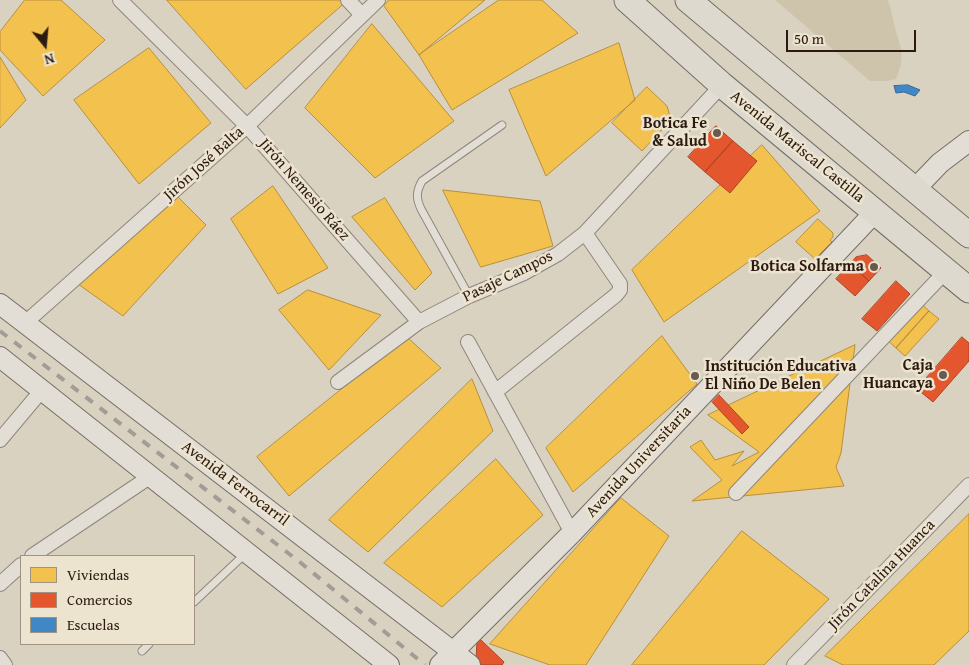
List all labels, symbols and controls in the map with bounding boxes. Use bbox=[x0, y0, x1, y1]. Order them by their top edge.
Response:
north arrow bbox=[20, 20, 70, 70]
scale bar bbox=[789, 20, 919, 52]
text: 50 m bbox=[794, 28, 824, 49]
text: N bbox=[42, 48, 57, 70]
street label: Avenida Mariscal Castilla bbox=[726, 87, 868, 207]
place label: Botica Fe & Salud bbox=[643, 114, 707, 152]
street label: Jirón José Balta bbox=[160, 123, 248, 205]
marker: Botica Fe & Salud bbox=[711, 127, 723, 139]
street label: Jirón Nemesio Ráez bbox=[254, 135, 354, 245]
street label: Pasaje Campos bbox=[460, 247, 556, 307]
place label: Botica Solfarma bbox=[751, 257, 864, 277]
marker: Botica Solfarma bbox=[868, 261, 880, 273]
place label: Caja Huancaya bbox=[863, 356, 933, 394]
place label: Institución Educativa El Niño De Belen bbox=[705, 357, 856, 395]
marker: Caja Huancaya bbox=[937, 369, 949, 381]
marker: Institución Educativa El Niño De Belen bbox=[689, 370, 701, 382]
street label: Avenida Universitaria bbox=[582, 402, 696, 522]
street label: Avenida Ferrocarril bbox=[177, 437, 293, 531]
street label: Jirón Catalina Huanca bbox=[824, 516, 940, 634]
legend bbox=[20, 555, 195, 645]
text: Viviendas bbox=[67, 564, 129, 585]
text: Comercios bbox=[67, 589, 133, 610]
text: Escuelas bbox=[67, 614, 120, 635]

